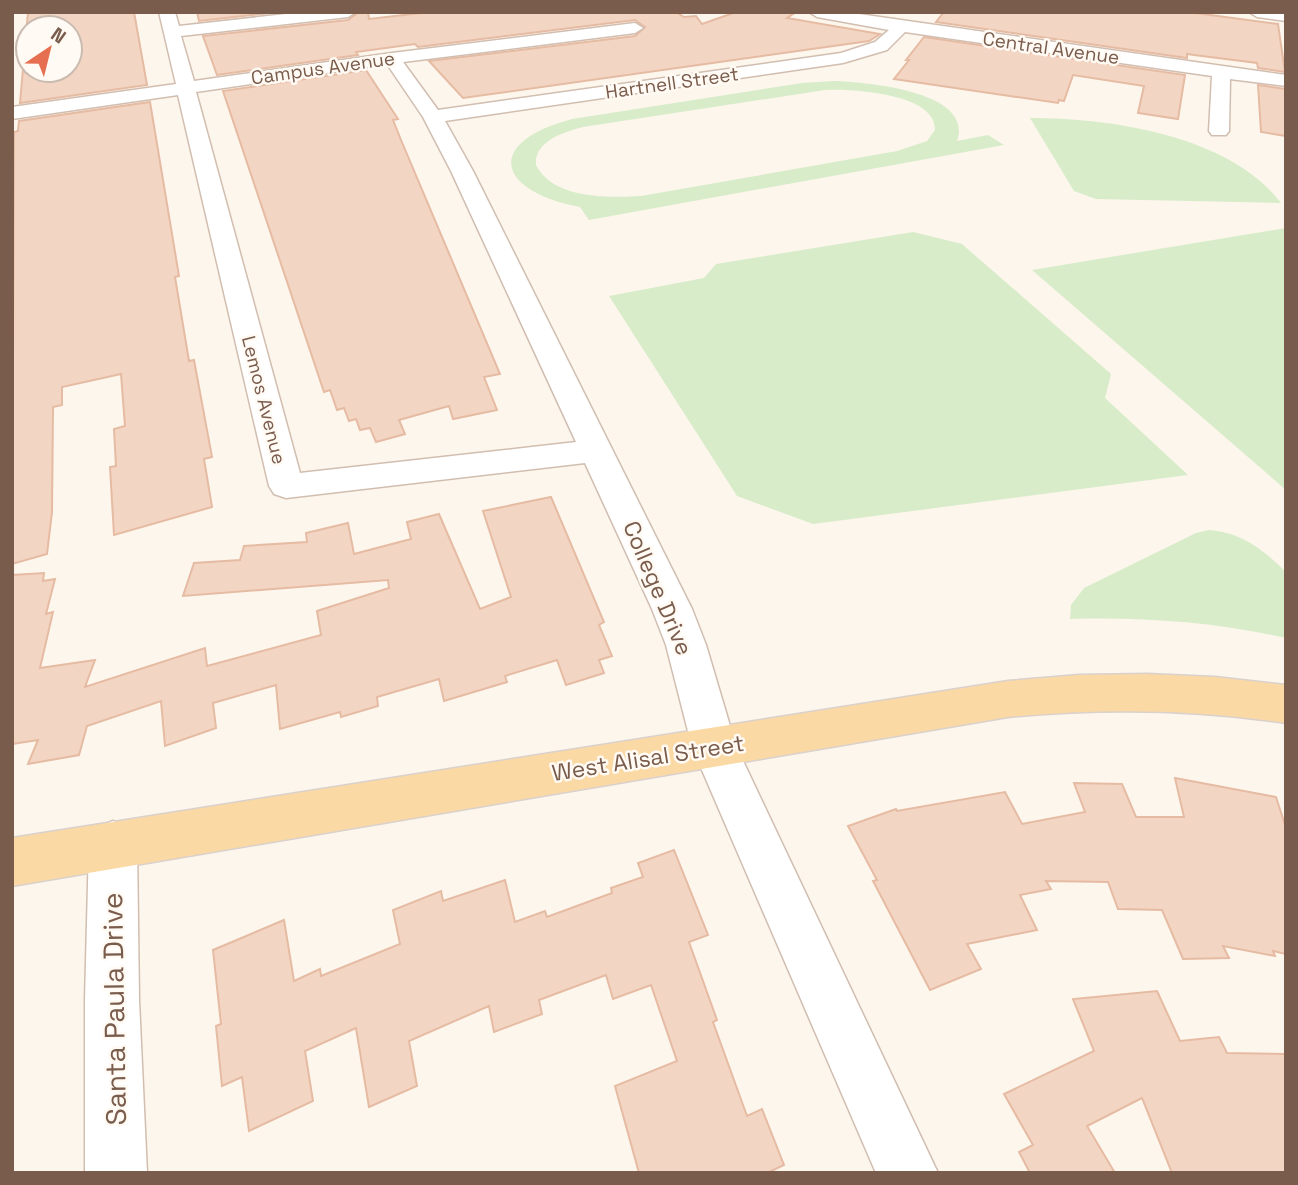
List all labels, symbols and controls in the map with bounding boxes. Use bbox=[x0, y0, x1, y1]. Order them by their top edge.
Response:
north arrow bbox=[14, 14, 84, 84]
text: N bbox=[46, 22, 71, 49]
street label: Central Avenue bbox=[981, 26, 1121, 70]
street label: Campus Avenue bbox=[249, 46, 397, 90]
street label: Hartnell Street bbox=[604, 61, 740, 105]
street label: Lemos Avenue bbox=[236, 333, 292, 467]
street label: College Drive bbox=[616, 516, 700, 660]
street label: West Alisal Street bbox=[550, 728, 746, 788]
street label: Santa Paula Drive bbox=[94, 892, 134, 1126]

